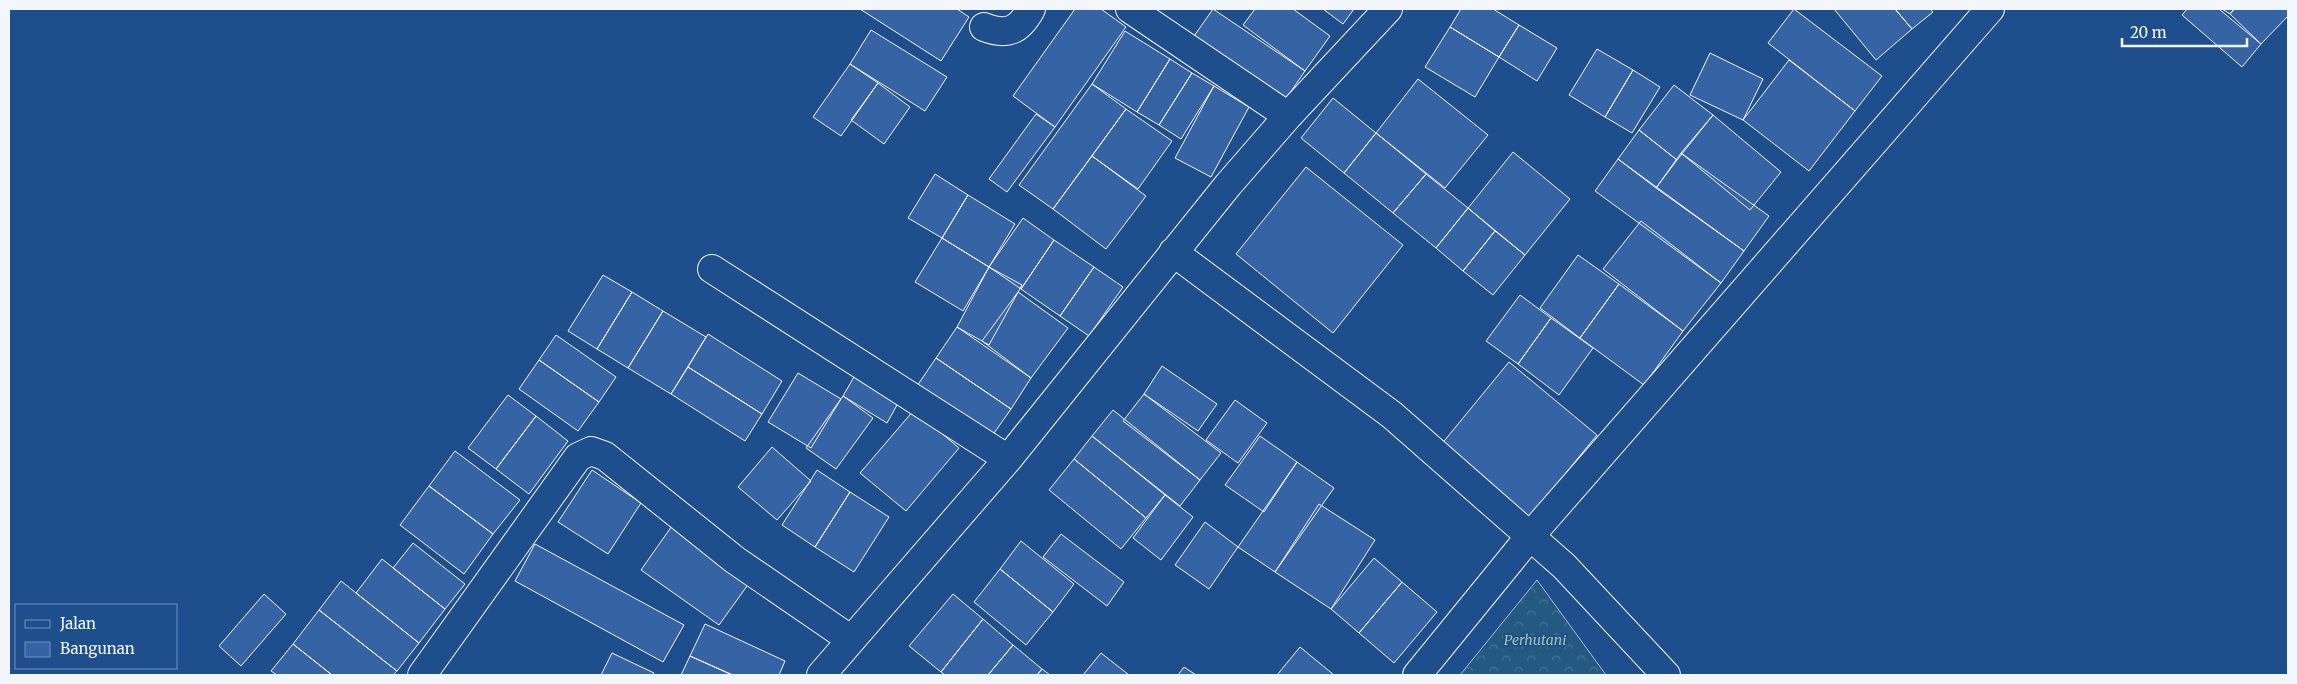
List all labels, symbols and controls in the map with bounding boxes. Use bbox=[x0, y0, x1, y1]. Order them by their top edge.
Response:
scale bar bbox=[2122, 15, 2247, 47]
text: 20 m bbox=[2130, 23, 2167, 42]
legend bbox=[15, 604, 178, 669]
text: Jalan bbox=[59, 614, 96, 633]
park label: Perhutani bbox=[1504, 631, 1566, 649]
text: Bangunan bbox=[60, 639, 135, 658]

